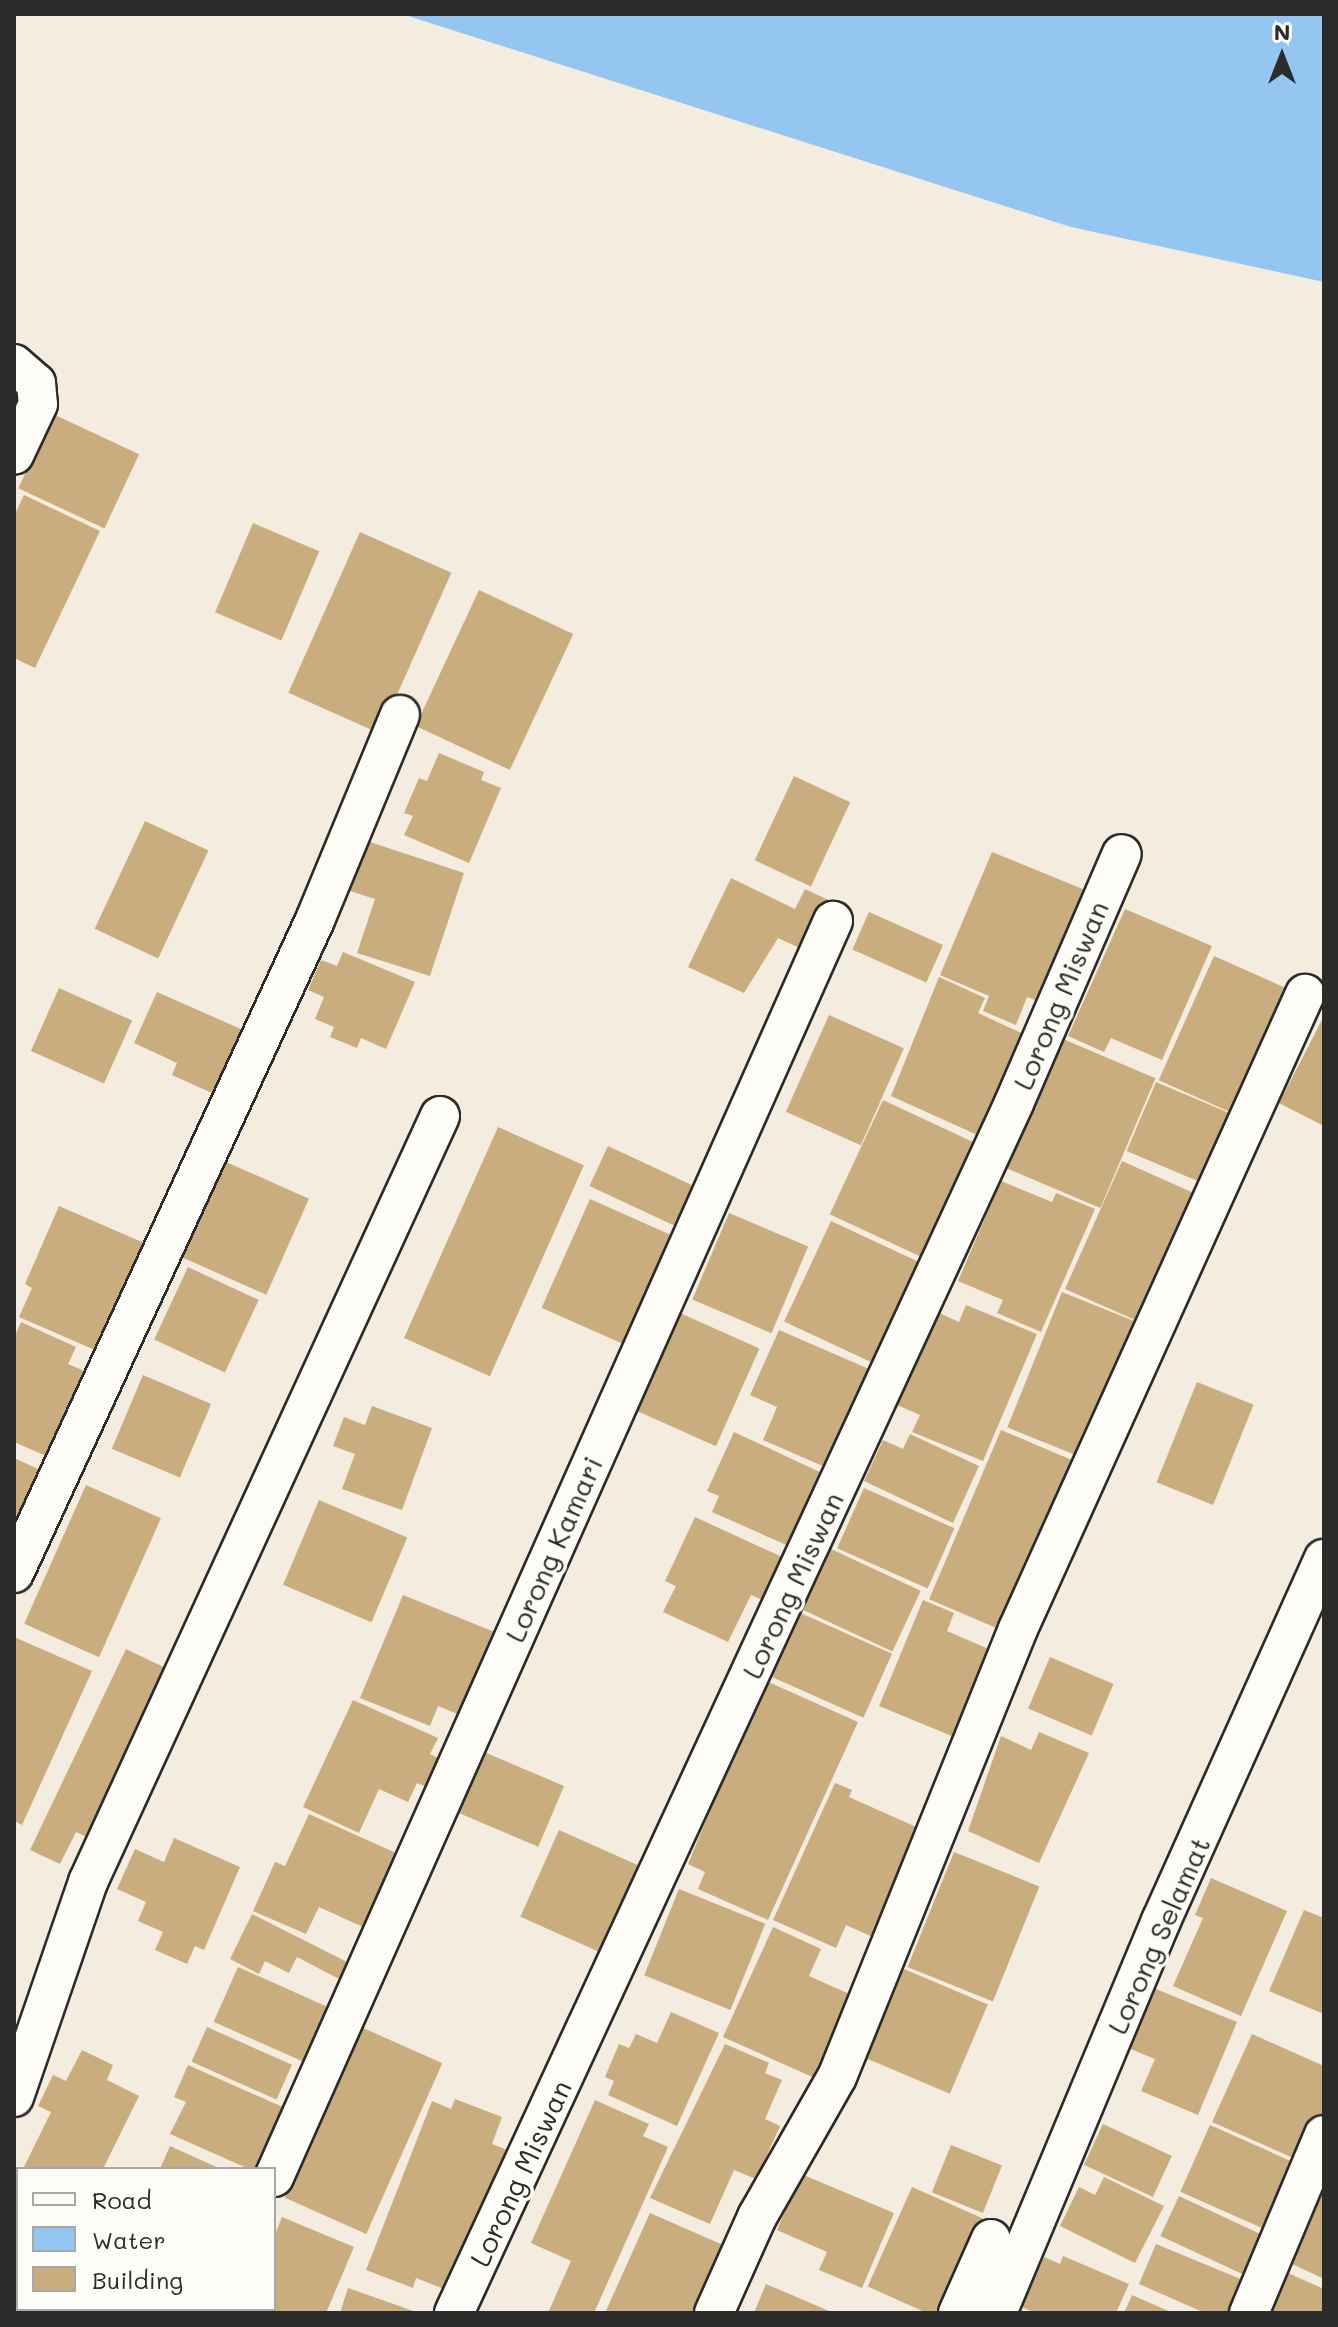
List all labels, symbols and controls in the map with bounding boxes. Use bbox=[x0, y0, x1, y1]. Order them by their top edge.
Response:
north arrow bbox=[1242, 16, 1322, 96]
text: N bbox=[1274, 17, 1290, 46]
street label: Lorong Miswan bbox=[1005, 896, 1115, 1094]
street label: Lorong Kamari bbox=[497, 1451, 609, 1647]
street label: Lorong Miswan bbox=[734, 1486, 850, 1684]
street label: Lorong Selamat bbox=[1099, 1831, 1217, 2039]
street label: Lorong Miswan bbox=[462, 2074, 578, 2272]
legend bbox=[16, 2167, 276, 2311]
text: Road bbox=[92, 2184, 152, 2215]
text: Water bbox=[92, 2224, 166, 2255]
text: Building bbox=[92, 2264, 183, 2295]

